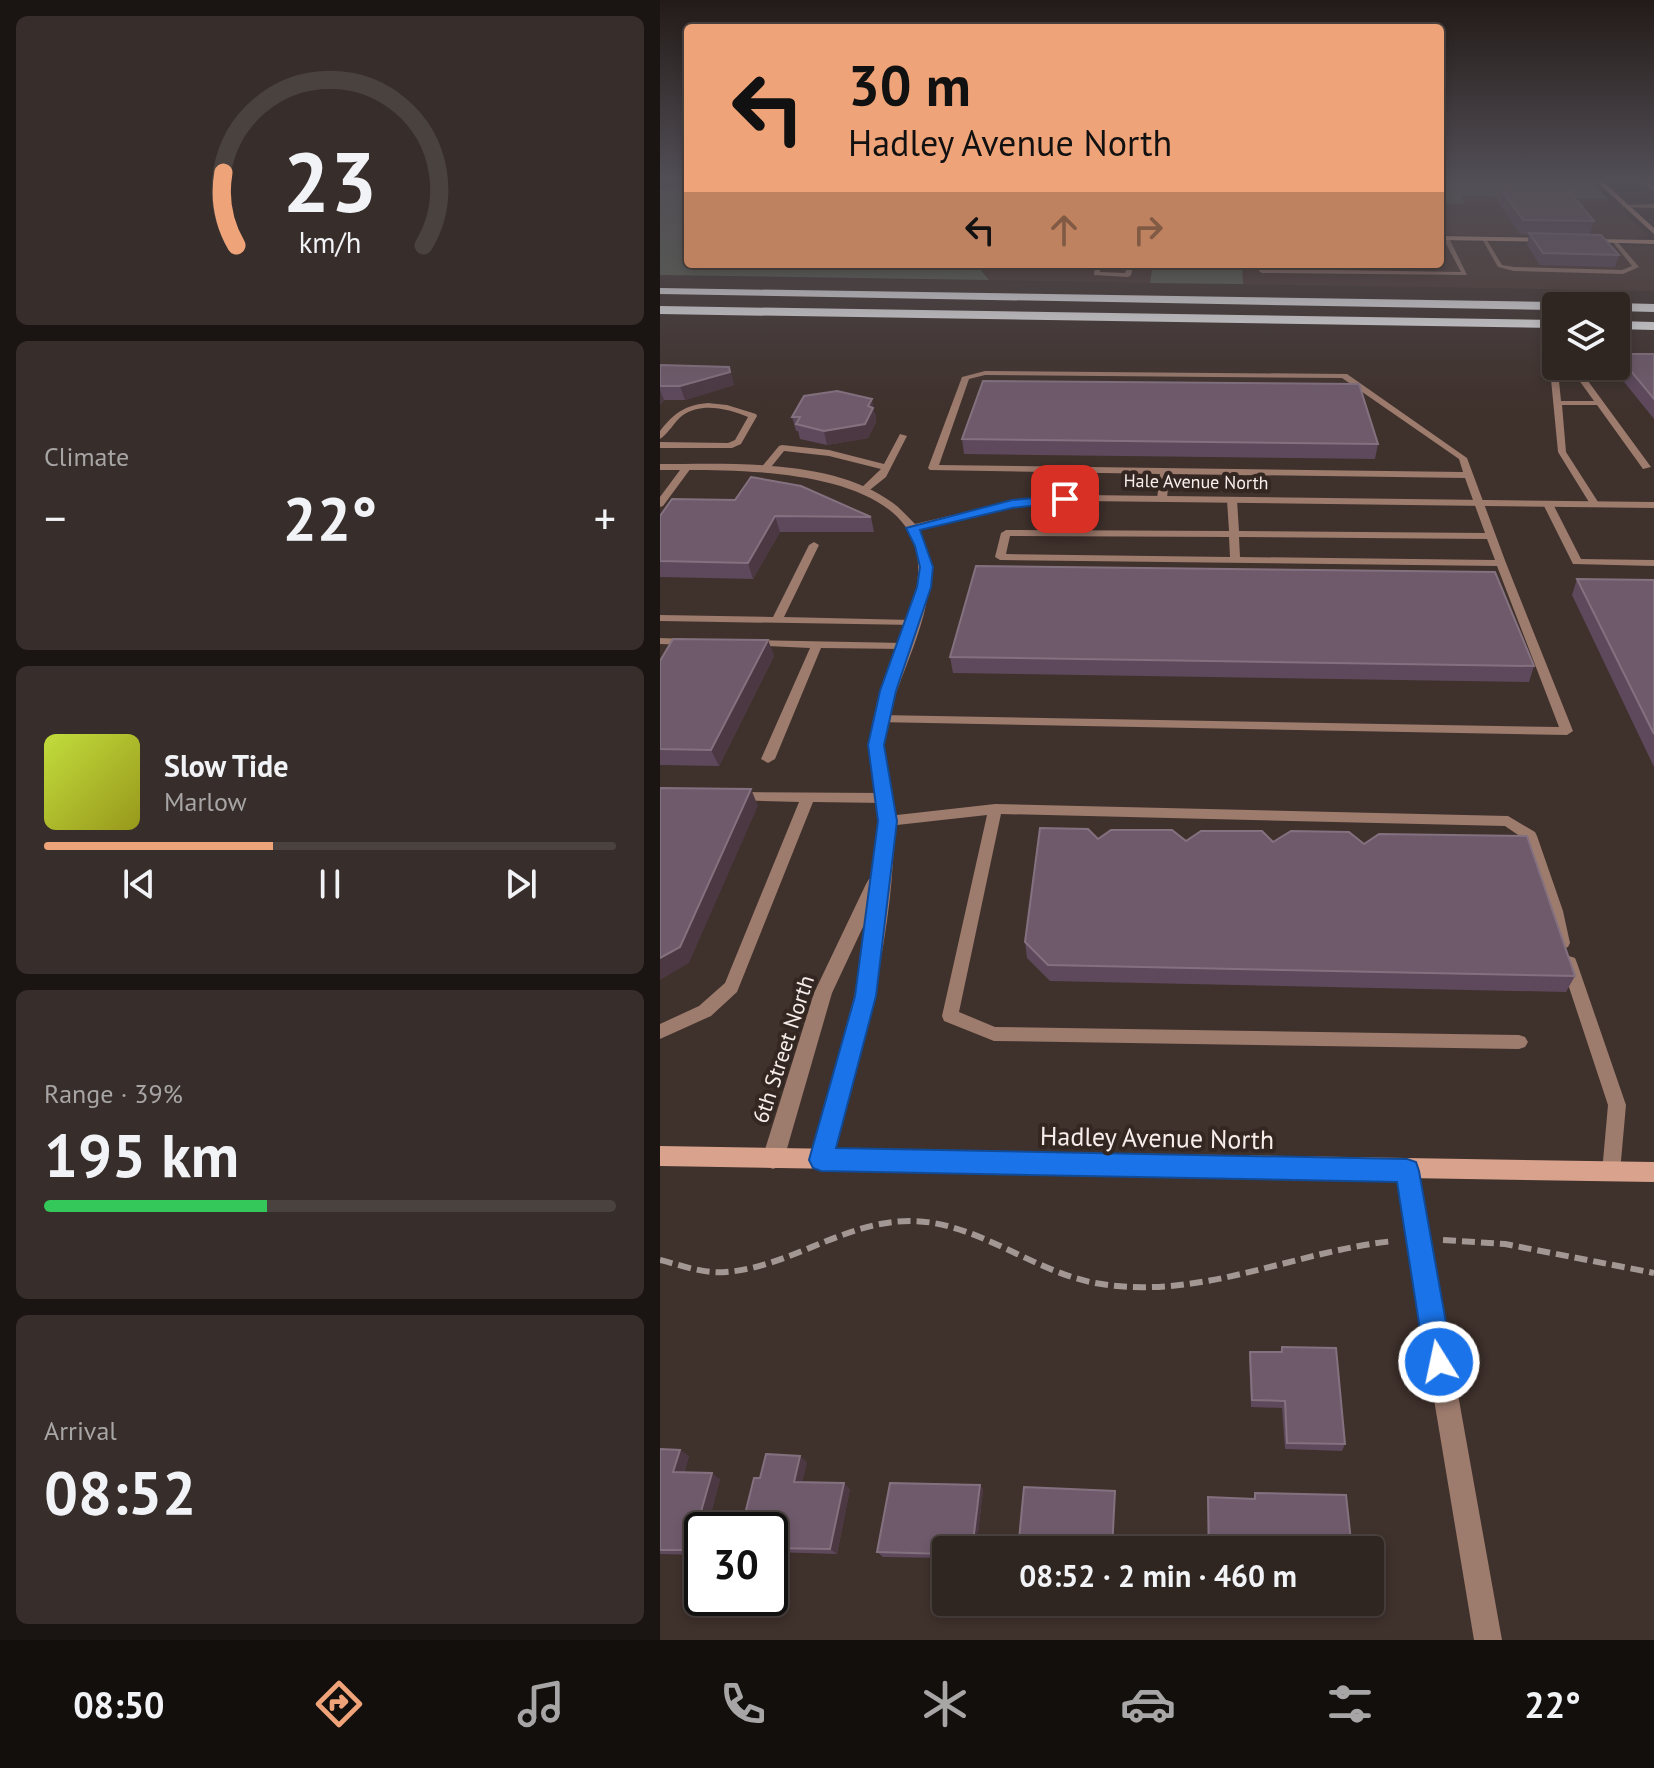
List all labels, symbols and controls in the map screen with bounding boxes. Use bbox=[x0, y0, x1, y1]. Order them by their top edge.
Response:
text: 30 m bbox=[848, 49, 971, 121]
icon: left bbox=[716, 56, 820, 160]
text: Hadley Avenue North bbox=[848, 119, 1172, 166]
text: 23 bbox=[283, 127, 377, 235]
icon: left bbox=[958, 208, 1002, 252]
icon: ahead bbox=[1042, 208, 1086, 252]
icon: right bbox=[1126, 208, 1170, 252]
text: km/h bbox=[299, 225, 361, 262]
map controls bbox=[1542, 292, 1630, 380]
button: layers bbox=[1542, 292, 1630, 380]
text: Climate bbox=[44, 440, 129, 473]
pin bbox=[1031, 465, 1099, 533]
street label: Hale Avenue North bbox=[1123, 469, 1269, 494]
icon: arrive bbox=[1043, 477, 1087, 521]
text: 22° bbox=[283, 479, 377, 557]
text: − bbox=[44, 489, 66, 546]
text: + bbox=[594, 489, 616, 546]
text: Slow Tide bbox=[164, 746, 289, 785]
text: Marlow bbox=[164, 785, 247, 818]
icon: previous bbox=[117, 862, 161, 906]
icon: pause bbox=[308, 862, 352, 906]
icon: next bbox=[499, 862, 543, 906]
street label: 6th Street North bbox=[746, 972, 820, 1126]
text: Range · 39% bbox=[44, 1077, 183, 1110]
text: 195 km bbox=[44, 1116, 239, 1194]
street label: Hadley Avenue North bbox=[1040, 1119, 1274, 1156]
position arrow bbox=[1397, 1320, 1481, 1404]
text: Arrival bbox=[44, 1414, 117, 1447]
text: 08:52 bbox=[44, 1453, 196, 1531]
speed limit sign: 30 bbox=[684, 1512, 788, 1616]
text: 08:52 · 2 min · 460 m bbox=[1019, 1556, 1297, 1595]
icon: directions bbox=[311, 1676, 367, 1732]
icon: music bbox=[513, 1676, 569, 1732]
icon: phone bbox=[715, 1676, 771, 1732]
icon: climate bbox=[917, 1676, 973, 1732]
icon: car bbox=[1120, 1676, 1176, 1732]
icon: filters bbox=[1322, 1676, 1378, 1732]
text: 08:50 bbox=[73, 1681, 164, 1728]
text: 22° bbox=[1524, 1681, 1581, 1728]

